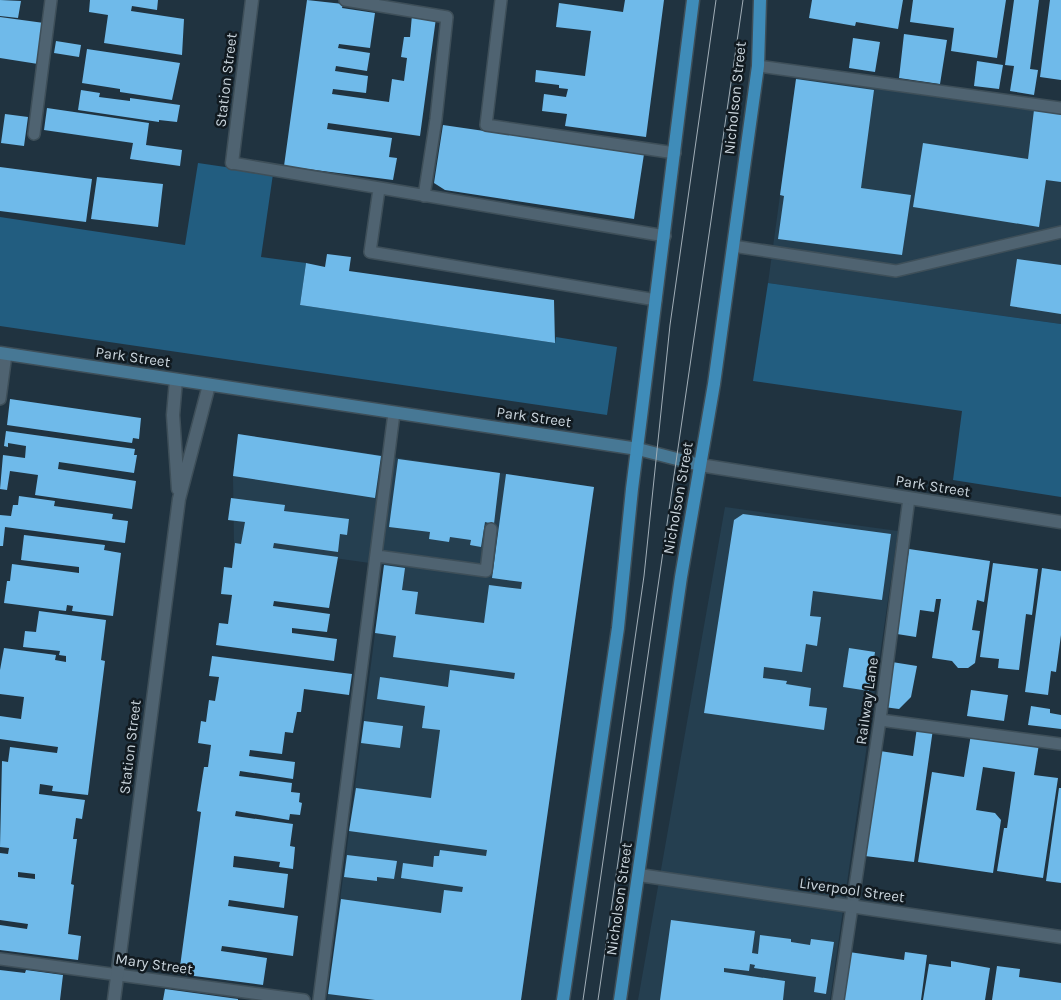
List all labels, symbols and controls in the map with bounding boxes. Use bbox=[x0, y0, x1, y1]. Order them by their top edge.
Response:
street label: Station Street bbox=[211, 31, 241, 128]
street label: Nicholson Street bbox=[720, 40, 750, 156]
street label: Park Street bbox=[95, 343, 172, 371]
street label: Park Street bbox=[496, 403, 573, 431]
street label: Nicholson Street bbox=[659, 440, 697, 556]
street label: Park Street bbox=[894, 471, 972, 501]
street label: Railway Lane bbox=[852, 656, 882, 746]
street label: Station Street bbox=[115, 698, 145, 795]
street label: Nicholson Street bbox=[602, 841, 636, 957]
street label: Liverpool Street bbox=[798, 874, 906, 906]
street label: Mary Street bbox=[114, 950, 194, 978]

